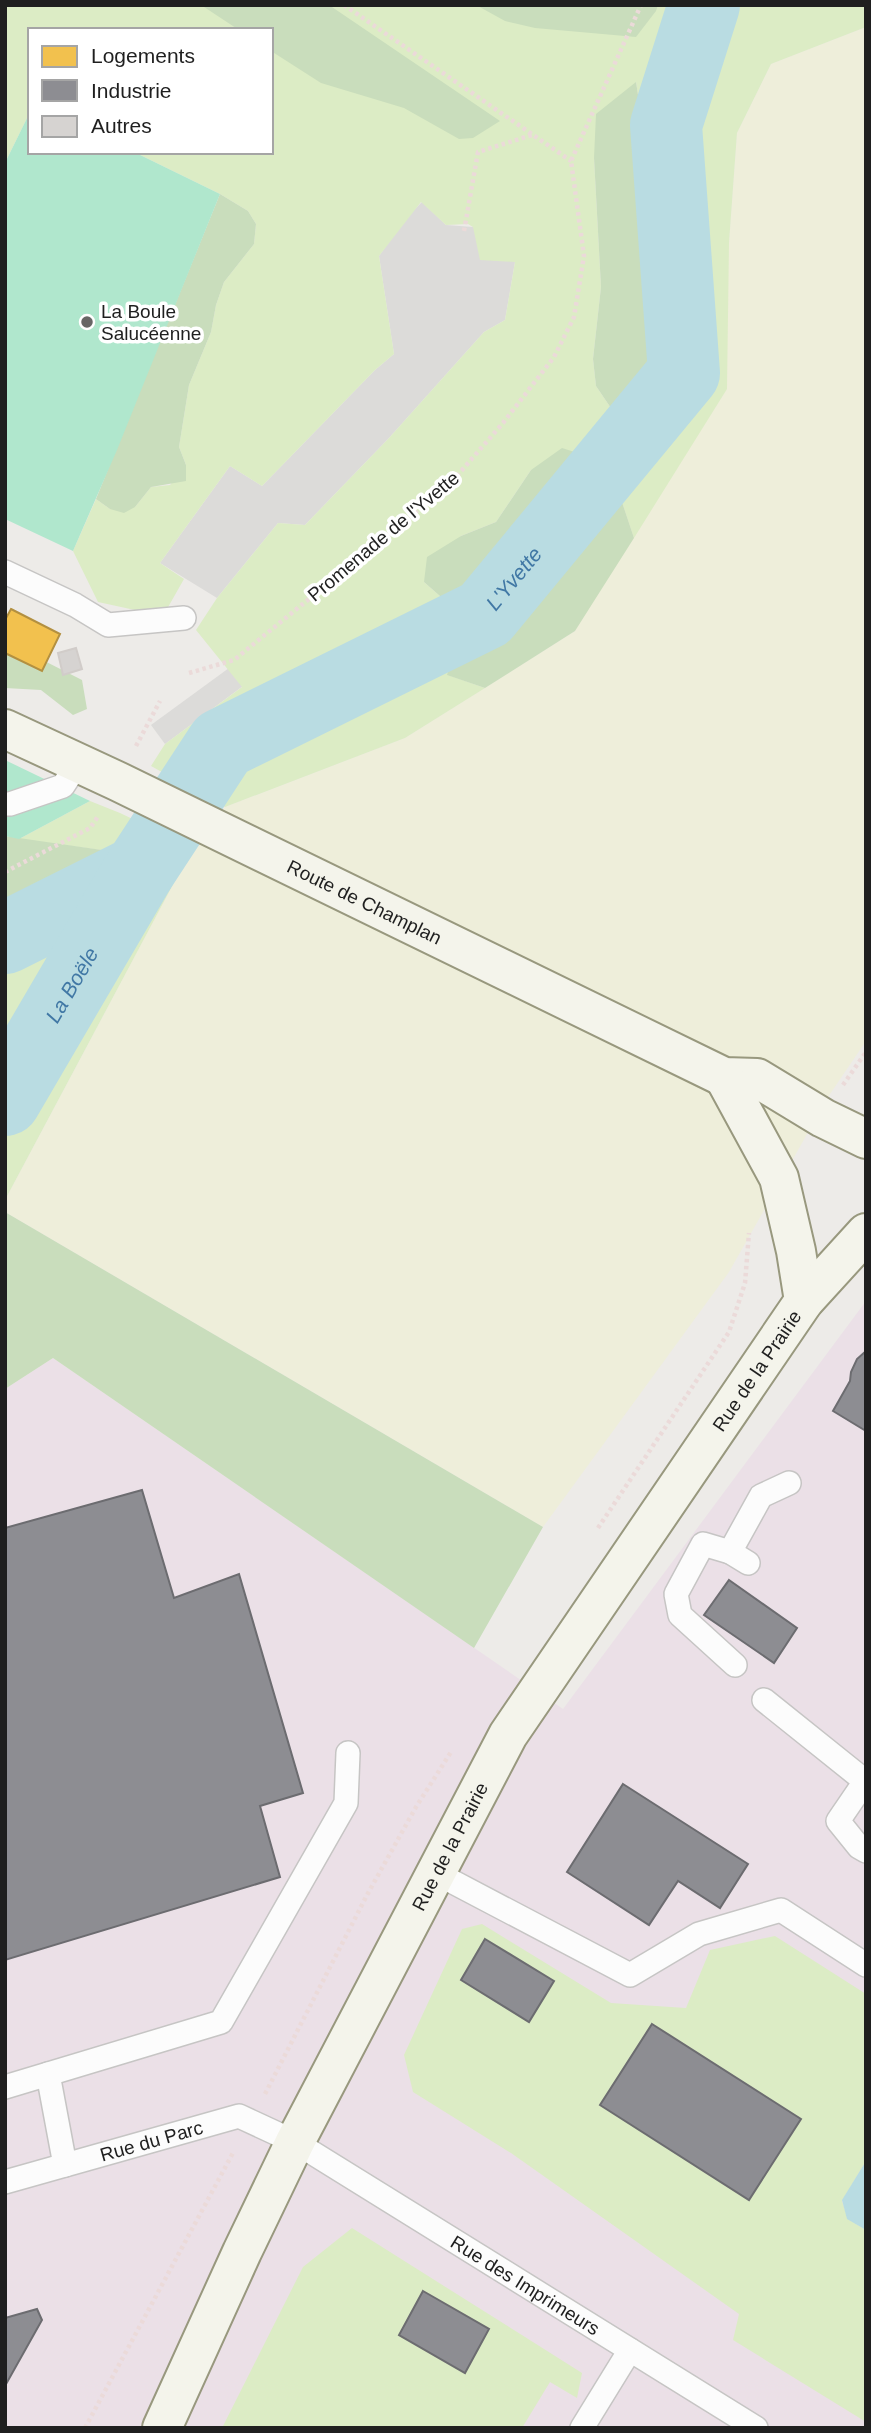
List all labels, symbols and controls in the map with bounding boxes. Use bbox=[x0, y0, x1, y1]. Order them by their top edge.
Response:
legend bbox=[28, 28, 273, 154]
text: Logements bbox=[91, 44, 195, 67]
text: Industrie bbox=[91, 79, 172, 102]
text: Autres bbox=[91, 114, 152, 137]
place label: La Boule Salucéenne bbox=[101, 301, 201, 344]
marker: La Boule Salucéenne bbox=[79, 314, 95, 330]
street label: Promenade de l'Yvette bbox=[304, 467, 463, 606]
water label: L'Yvette bbox=[481, 542, 546, 615]
street label: Route de Champlan bbox=[284, 856, 445, 949]
water label: La Boële bbox=[41, 943, 103, 1027]
street label: Rue de la Prairie bbox=[708, 1306, 806, 1435]
street label: Rue de la Prairie bbox=[408, 1779, 492, 1914]
street label: Rue du Parc bbox=[98, 2117, 205, 2166]
street label: Rue des Imprimeurs bbox=[447, 2231, 603, 2339]

